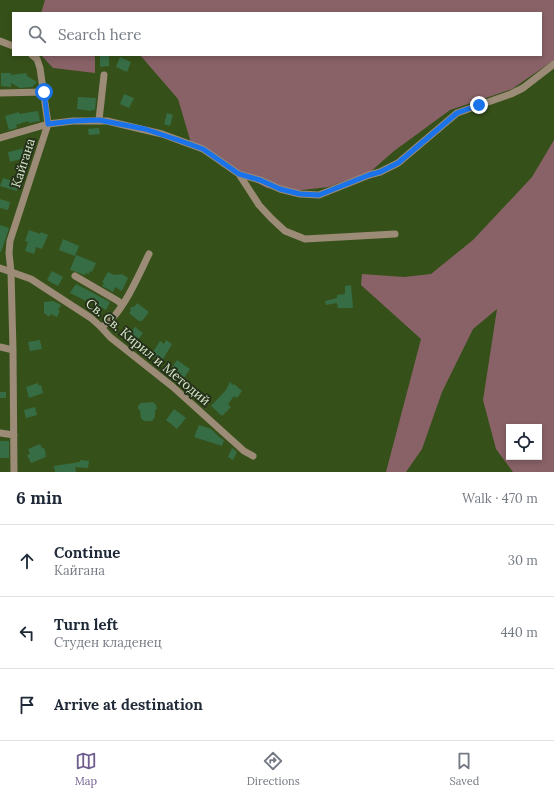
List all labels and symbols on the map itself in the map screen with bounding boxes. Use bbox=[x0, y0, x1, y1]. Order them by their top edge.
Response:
route start bbox=[35, 83, 53, 101]
route end bbox=[470, 96, 488, 114]
street label: Кайгана bbox=[7, 136, 39, 190]
street label: Св. Св. Кирил и Методий bbox=[82, 295, 214, 409]

